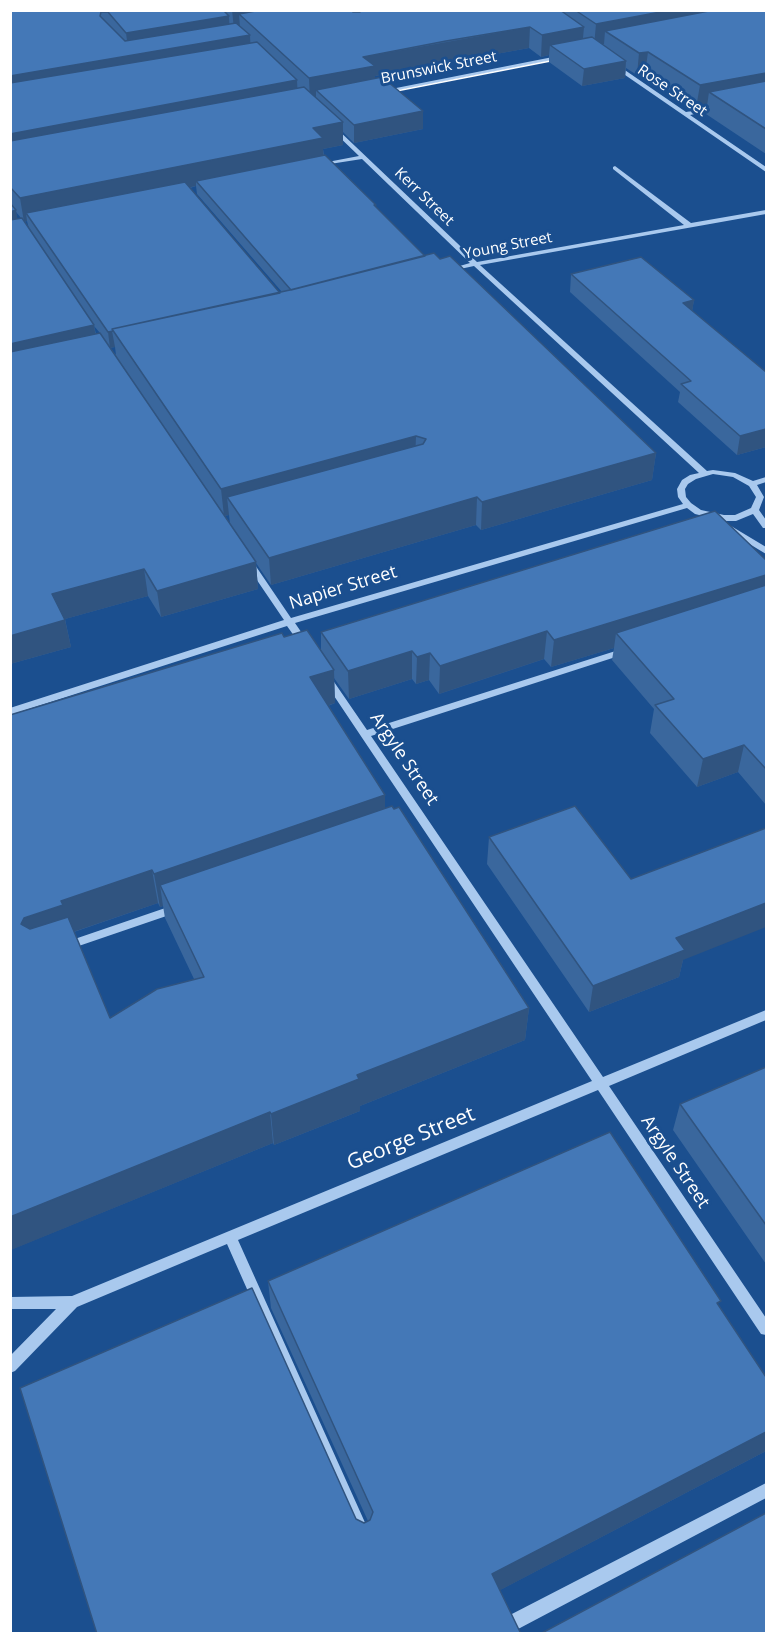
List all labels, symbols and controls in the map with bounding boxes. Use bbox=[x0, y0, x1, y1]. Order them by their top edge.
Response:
street label: Brunswick Street bbox=[380, 48, 498, 88]
street label: Rose Street bbox=[634, 61, 710, 121]
street label: Kerr Street bbox=[391, 164, 457, 230]
street label: Young Street bbox=[462, 229, 554, 263]
street label: Napier Street bbox=[287, 561, 399, 615]
street label: Argyle Street bbox=[365, 709, 443, 809]
street label: George Street bbox=[343, 1102, 479, 1176]
street label: Argyle Street bbox=[636, 1112, 714, 1212]

